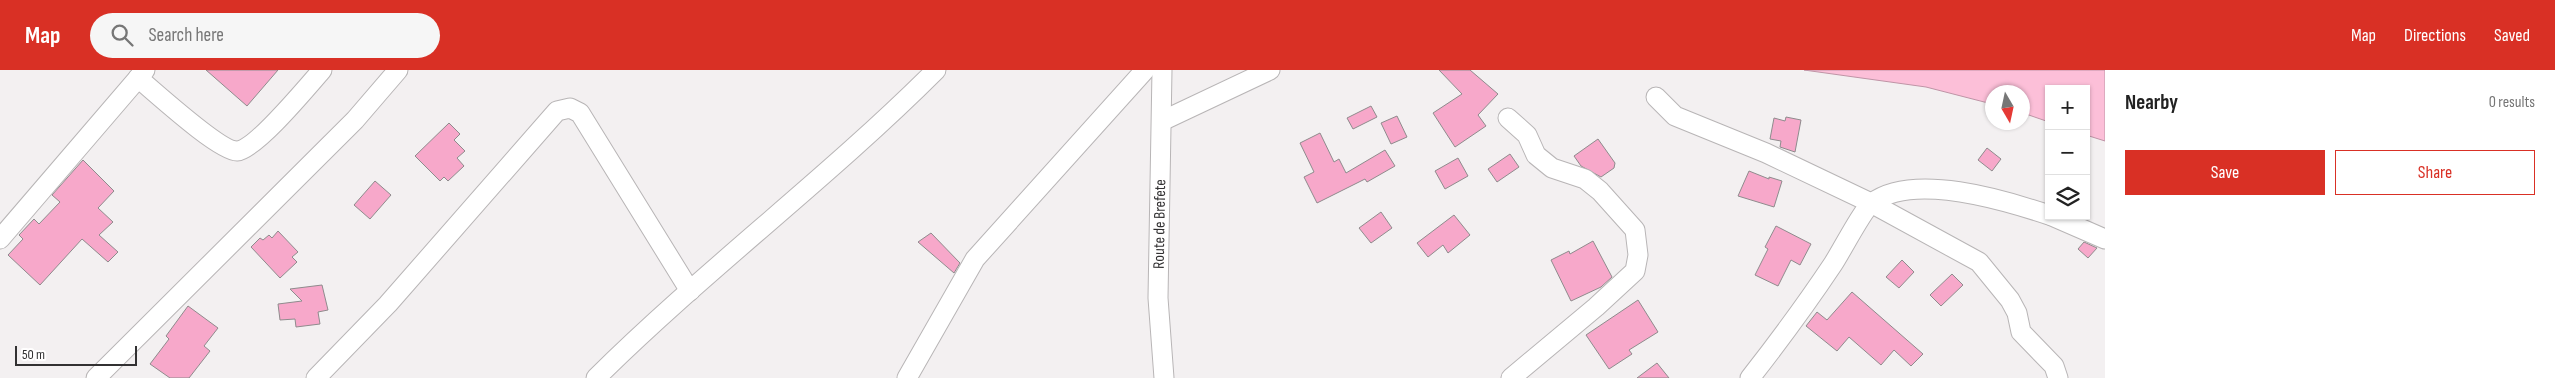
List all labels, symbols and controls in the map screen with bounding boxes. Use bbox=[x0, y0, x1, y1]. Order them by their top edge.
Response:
search box bbox=[90, 13, 440, 58]
text: Map bbox=[25, 21, 60, 50]
icon: search bbox=[108, 21, 136, 49]
text: Search here bbox=[148, 24, 224, 47]
text: Map bbox=[2351, 25, 2376, 46]
text: Directions bbox=[2404, 25, 2466, 46]
text: Saved bbox=[2494, 25, 2530, 46]
north arrow bbox=[1985, 85, 2030, 130]
map controls bbox=[2045, 85, 2090, 220]
button: + bbox=[2045, 85, 2090, 130]
text: Nearby bbox=[2125, 90, 2178, 115]
text: 0 results bbox=[2489, 93, 2535, 112]
button: − bbox=[2045, 130, 2090, 175]
button: Save bbox=[2125, 150, 2325, 195]
button: Share bbox=[2335, 150, 2535, 195]
button: layers bbox=[2045, 175, 2090, 220]
street label: Route de Brefete bbox=[1150, 179, 1170, 269]
scale bar bbox=[15, 343, 138, 366]
text: 50 m bbox=[22, 346, 45, 363]

